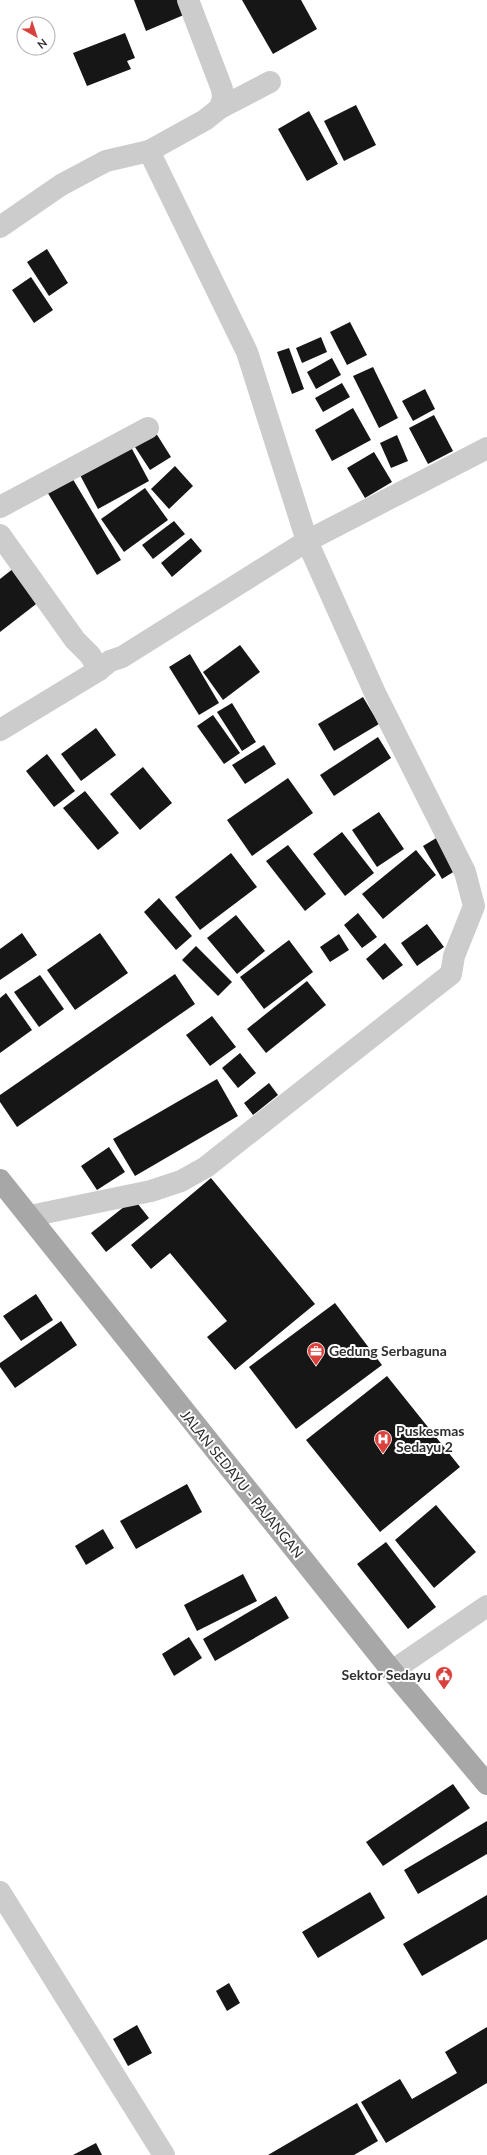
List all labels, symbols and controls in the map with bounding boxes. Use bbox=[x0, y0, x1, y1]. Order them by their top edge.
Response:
north arrow bbox=[16, 16, 56, 56]
text: N bbox=[35, 36, 50, 52]
office icon: Gedung Serbaguna bbox=[306, 1341, 326, 1366]
place label: Gedung Serbaguna bbox=[329, 1342, 447, 1359]
street label: JALAN SEDAYU - PAJANGAN bbox=[177, 1406, 307, 1561]
place label: Puskesmas Sedayu 2 bbox=[396, 1422, 464, 1455]
hospital icon: Puskesmas Sedayu 2 bbox=[373, 1429, 393, 1454]
public building icon: Sektor Sedayu bbox=[434, 1665, 454, 1690]
place label: Sektor Sedayu bbox=[342, 1666, 431, 1683]

